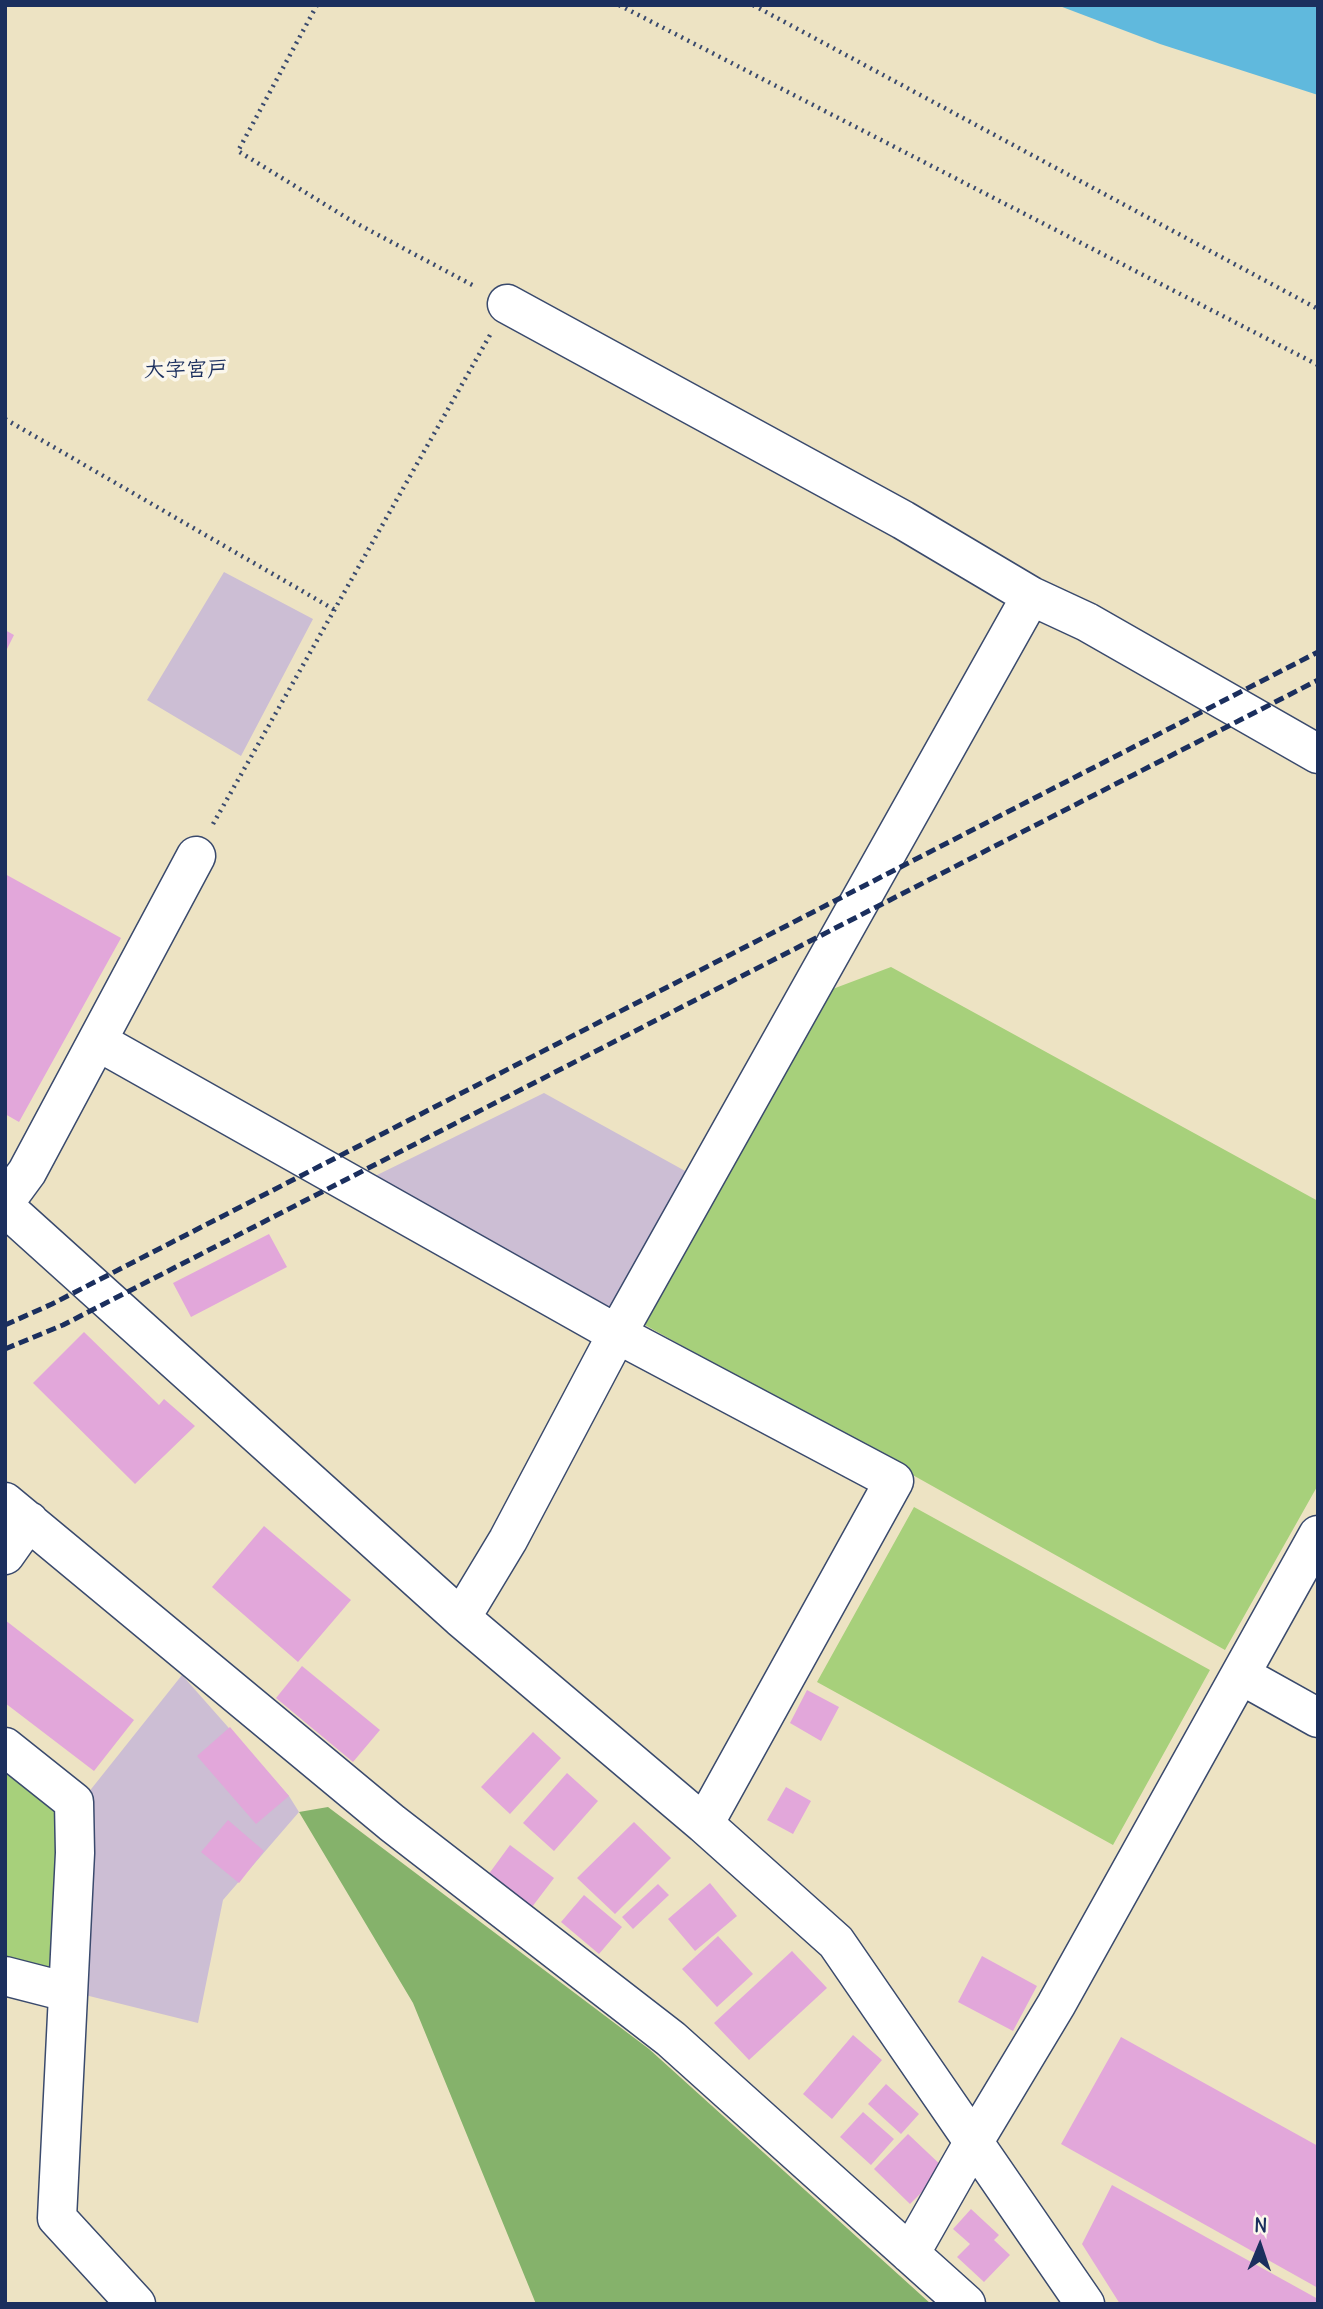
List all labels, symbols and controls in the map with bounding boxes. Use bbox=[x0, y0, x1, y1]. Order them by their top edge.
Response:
district label: 大字宮戸 bbox=[144, 357, 228, 383]
north arrow bbox=[1225, 2211, 1295, 2281]
text: N bbox=[1254, 2213, 1268, 2237]

